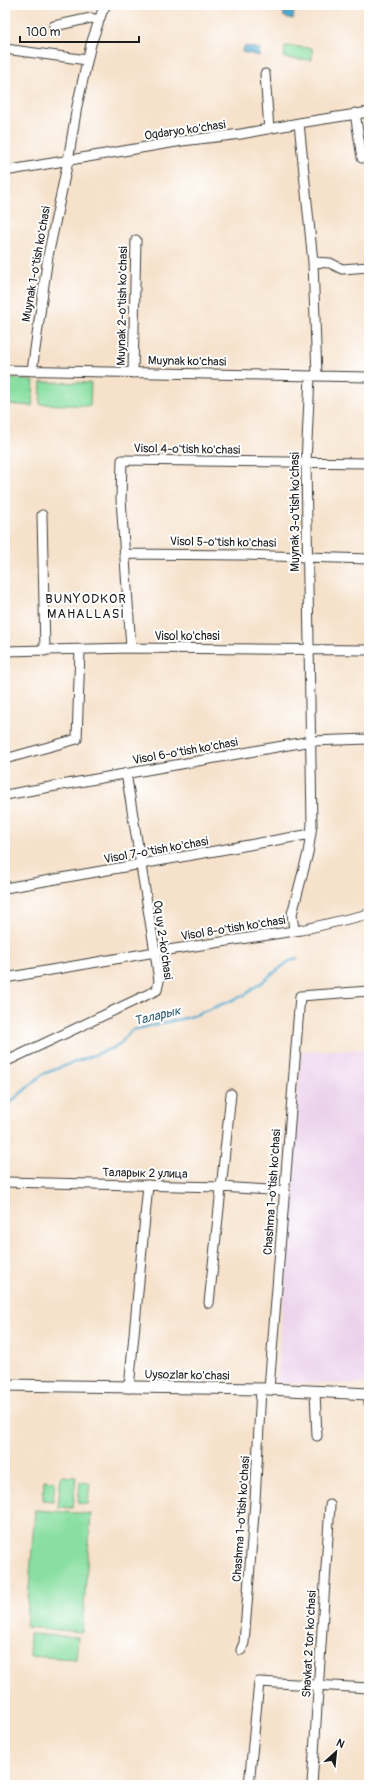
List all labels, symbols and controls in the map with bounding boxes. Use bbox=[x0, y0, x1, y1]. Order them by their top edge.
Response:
scale bar bbox=[20, 18, 139, 44]
text: 100 m bbox=[26, 25, 61, 40]
street label: Oqdaryo ko'chasi bbox=[144, 117, 227, 144]
street label: Muynak 1-o'tish ko'chasi bbox=[19, 205, 54, 323]
street label: Muynak 2-o'tish ko'chasi bbox=[114, 246, 131, 366]
street label: Muynak ko'chasi bbox=[148, 353, 226, 370]
street label: Visol 4-o'tish ko'chasi bbox=[134, 441, 240, 458]
street label: Muynak 3-o'tish ko'chasi bbox=[288, 452, 303, 572]
street label: Visol 5-o'tish ko'chasi bbox=[170, 534, 276, 551]
district label: BUNYODKOR MAHALLASI bbox=[45, 591, 127, 622]
street label: Visol ko'chasi bbox=[154, 629, 220, 644]
street label: Visol 6-o'tish ko'chasi bbox=[131, 735, 239, 768]
street label: Visol 7-o'tish ko'chasi bbox=[103, 834, 210, 867]
street label: Oq uy 2-ko'chasi bbox=[150, 899, 176, 981]
street label: Visol 8-o'tish ko'chasi bbox=[180, 913, 286, 944]
water label: Таларык bbox=[132, 1002, 183, 1029]
street label: Chashma 1-o'tish ko'chasi bbox=[261, 1129, 284, 1256]
street label: Таларык 2 улица bbox=[102, 1165, 188, 1182]
street label: Uysozlar ko'chasi bbox=[144, 1367, 230, 1384]
street label: Chashma 1-o'tish ko'chasi bbox=[230, 1456, 253, 1583]
street label: Shavkat 2 tor ko'chasi bbox=[299, 1590, 320, 1698]
north arrow bbox=[316, 1732, 356, 1772]
text: N bbox=[334, 1736, 347, 1751]

